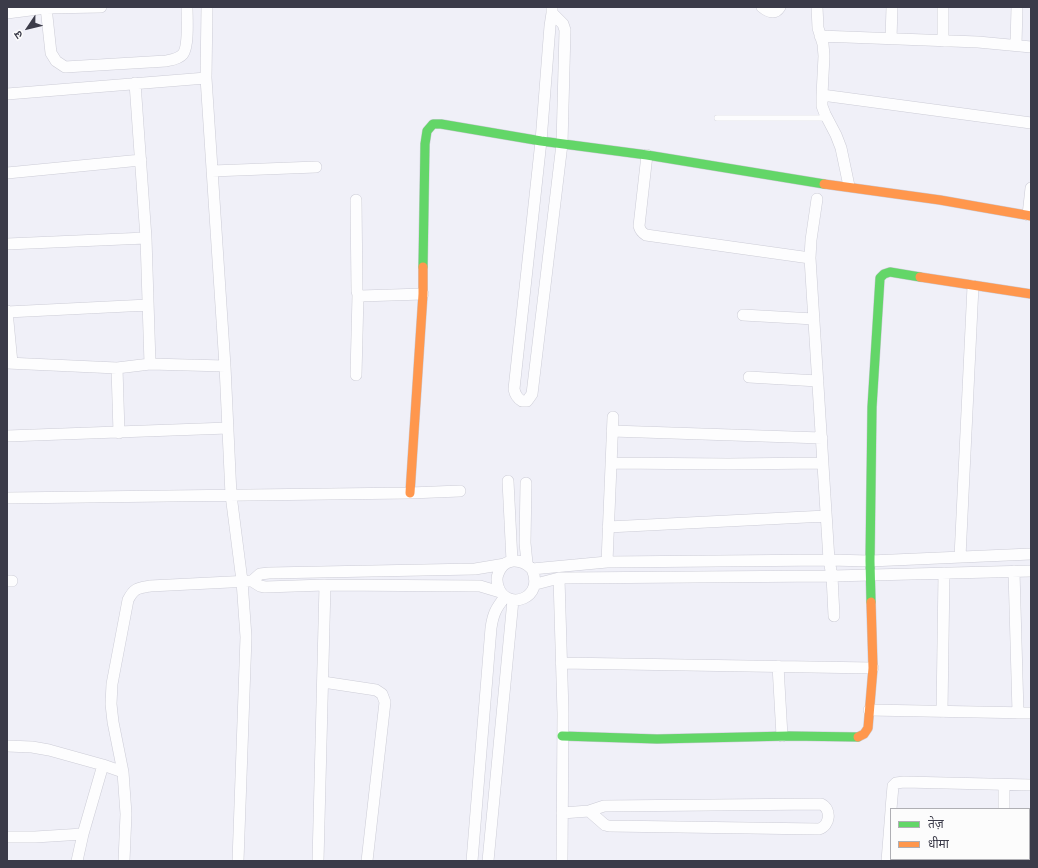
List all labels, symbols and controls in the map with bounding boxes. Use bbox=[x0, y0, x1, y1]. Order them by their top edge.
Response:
north arrow bbox=[8, 8, 48, 48]
text: उ bbox=[10, 28, 26, 42]
legend bbox=[890, 808, 1030, 860]
text: तेज़ bbox=[928, 815, 944, 832]
text: धीमा bbox=[928, 835, 949, 852]

